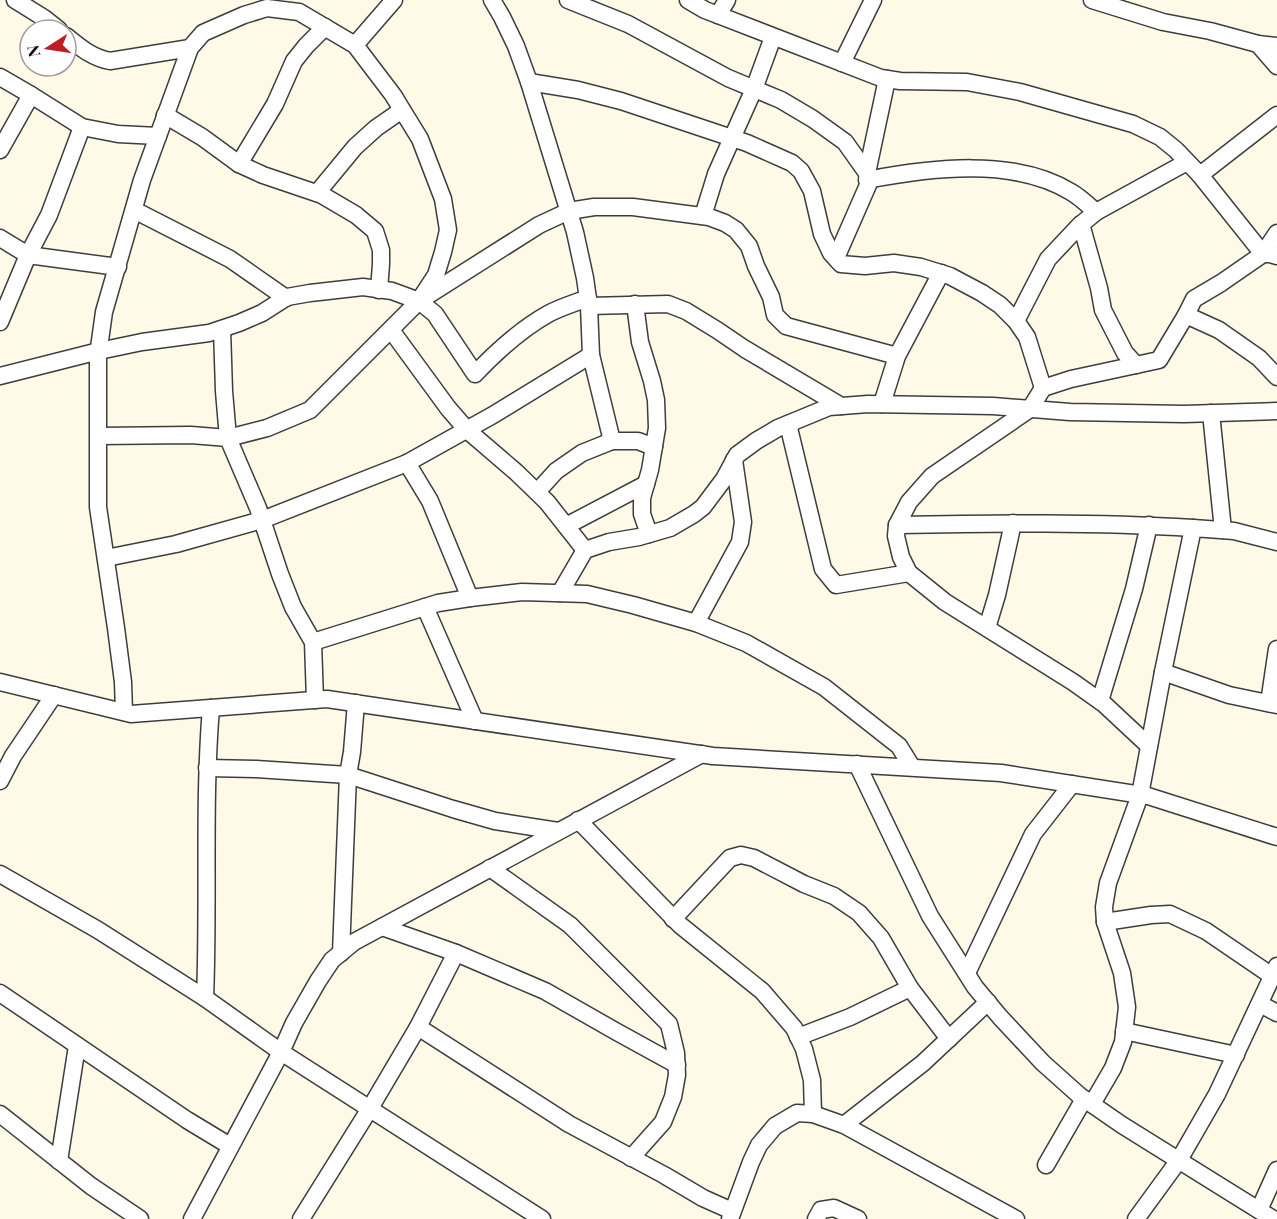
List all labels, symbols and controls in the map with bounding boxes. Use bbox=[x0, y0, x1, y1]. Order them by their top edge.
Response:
north arrow bbox=[18, 18, 78, 78]
text: N bbox=[21, 43, 44, 59]

